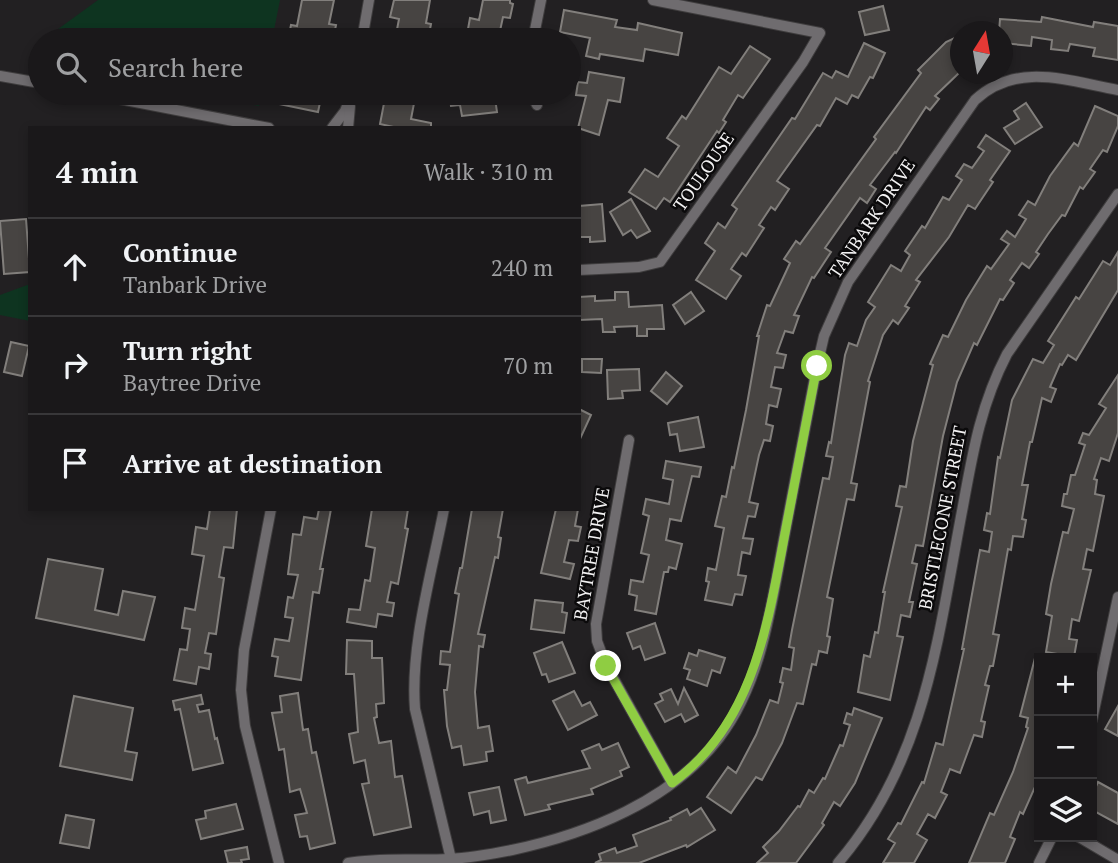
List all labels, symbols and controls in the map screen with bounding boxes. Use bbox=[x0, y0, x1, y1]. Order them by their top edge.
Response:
north arrow bbox=[950, 21, 1013, 84]
search box bbox=[28, 28, 581, 105]
icon: search bbox=[52, 48, 90, 86]
text: Search here bbox=[108, 50, 243, 84]
street label: TOULOUSE bbox=[667, 127, 739, 216]
text: 4 min bbox=[56, 152, 138, 192]
street label: TANBARK DRIVE bbox=[822, 154, 920, 283]
text: Walk · 310 m bbox=[424, 156, 553, 187]
text: Continue bbox=[123, 235, 237, 269]
icon: ahead bbox=[56, 248, 94, 286]
text: 240 m bbox=[491, 252, 553, 283]
text: Tanbark Drive bbox=[123, 269, 267, 300]
text: Turn right bbox=[123, 333, 252, 367]
icon: right bbox=[56, 346, 94, 384]
text: 70 m bbox=[503, 350, 553, 381]
route start bbox=[801, 350, 832, 381]
text: Baytree Drive bbox=[123, 367, 261, 398]
street label: BRISTLECONE STREET bbox=[912, 424, 972, 612]
icon: arrive bbox=[56, 444, 94, 482]
text: Arrive at destination bbox=[123, 446, 382, 480]
street label: BAYTREE DRIVE bbox=[568, 485, 615, 622]
route end bbox=[590, 650, 621, 681]
map controls bbox=[1034, 653, 1097, 842]
button: + bbox=[1034, 653, 1097, 716]
button: − bbox=[1034, 716, 1097, 779]
button: layers bbox=[1034, 779, 1097, 842]

